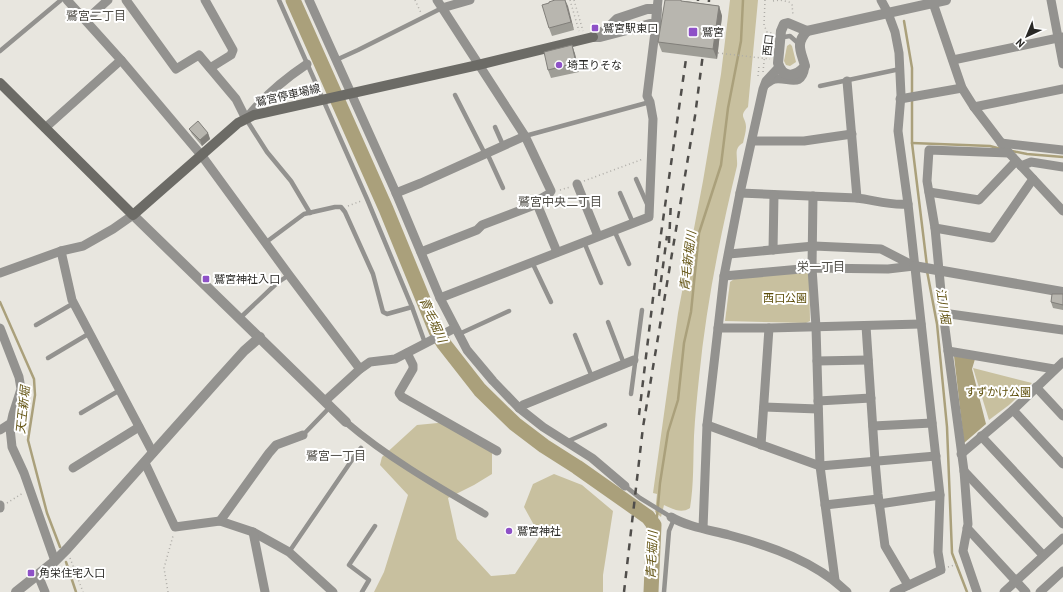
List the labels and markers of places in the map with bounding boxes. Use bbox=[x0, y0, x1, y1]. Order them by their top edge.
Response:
place label: 鷲宮駅東口 bbox=[603, 21, 658, 35]
marker: 鷲宮駅東口 bbox=[590, 23, 600, 33]
place label: 鷲宮 bbox=[702, 25, 724, 39]
marker: 鷲宮 bbox=[687, 26, 699, 38]
place label: 埼玉りそな bbox=[567, 58, 622, 72]
marker: 埼玉りそな bbox=[554, 60, 564, 70]
place label: 鷲宮神社入口 bbox=[214, 272, 280, 286]
marker: 鷲宮神社入口 bbox=[201, 274, 211, 284]
place label: 鷲宮神社 bbox=[517, 524, 561, 538]
marker: 鷲宮神社 bbox=[504, 526, 514, 536]
place label: 角栄住宅入口 bbox=[39, 566, 105, 580]
marker: 角栄住宅入口 bbox=[26, 568, 36, 578]

